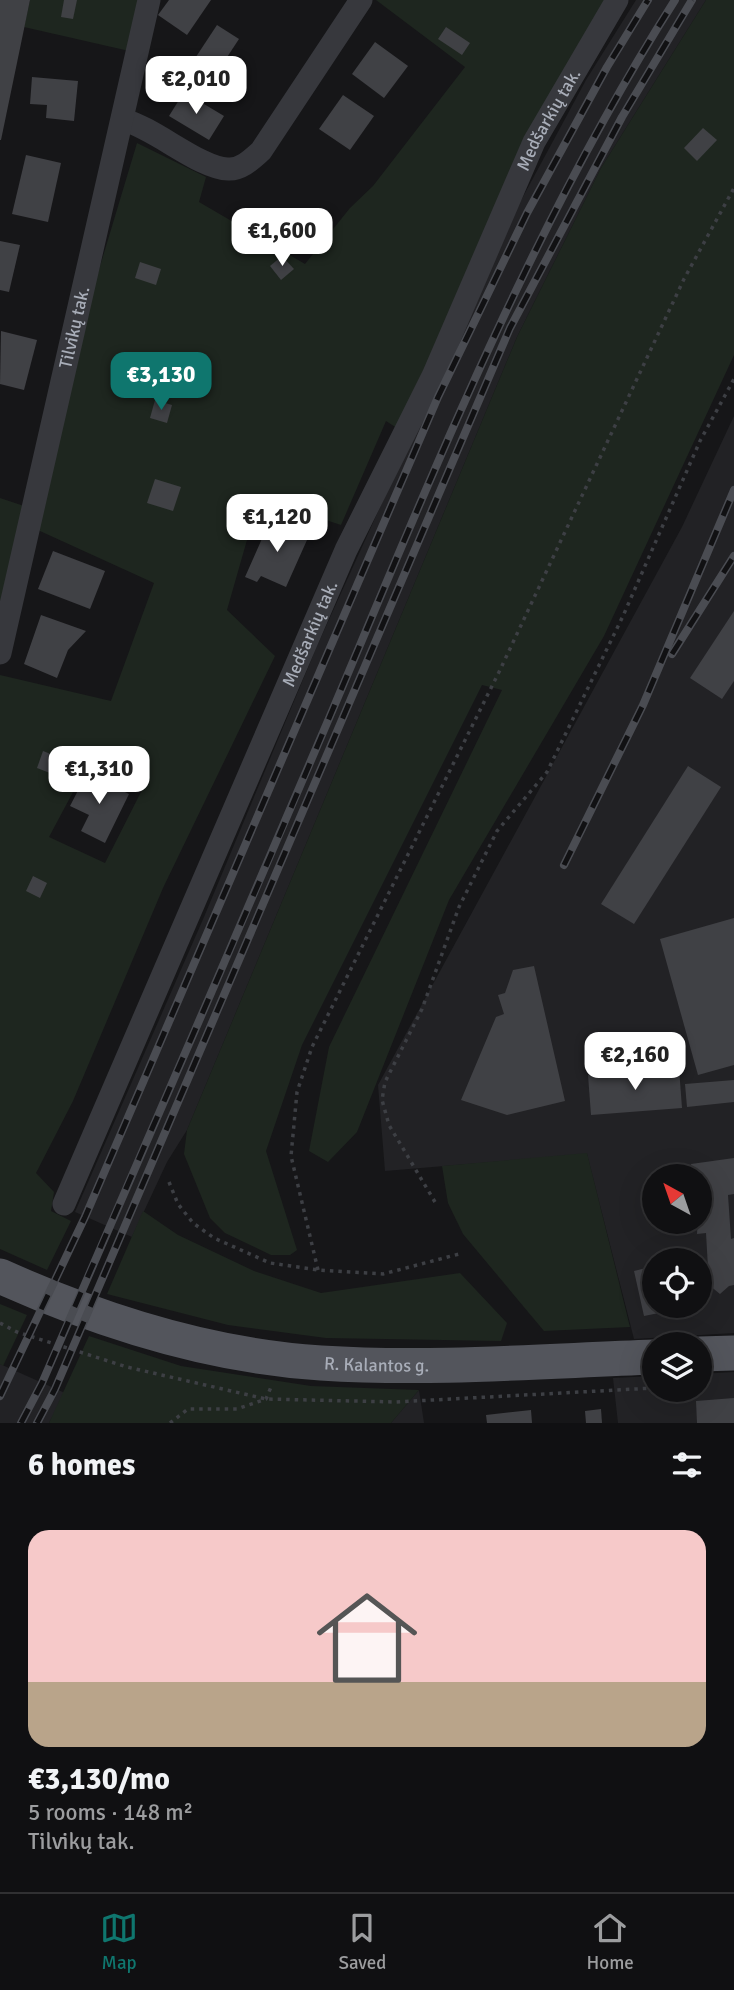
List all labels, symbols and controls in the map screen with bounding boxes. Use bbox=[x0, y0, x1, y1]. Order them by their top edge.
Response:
pin: €2,010 bbox=[139, 57, 253, 116]
text: €2,010 bbox=[162, 64, 230, 93]
street label: Medšarkių tak. bbox=[512, 65, 585, 174]
pin: €1,600 bbox=[225, 208, 339, 268]
text: €1,600 bbox=[248, 216, 316, 245]
street label: Tilvikų tak. bbox=[54, 284, 94, 371]
pin: €3,130 bbox=[104, 352, 218, 412]
text: €3,130 bbox=[127, 360, 195, 389]
pin: €1,120 bbox=[220, 494, 334, 554]
text: €1,120 bbox=[243, 502, 311, 531]
street label: Medšarkių tak. bbox=[277, 577, 342, 690]
pin: €1,310 bbox=[42, 746, 156, 806]
text: €1,310 bbox=[65, 754, 133, 783]
pin: €2,160 bbox=[578, 1032, 692, 1092]
text: €2,160 bbox=[601, 1040, 669, 1069]
north arrow bbox=[642, 1164, 712, 1234]
map controls bbox=[642, 1164, 712, 1402]
button: locate bbox=[642, 1248, 712, 1318]
button: layers bbox=[642, 1332, 712, 1402]
street label: R. Kalantos g. bbox=[323, 1352, 429, 1377]
icon: filters bbox=[668, 1446, 706, 1484]
text: 6 homes bbox=[28, 1447, 135, 1484]
icon: home bbox=[304, 1575, 430, 1701]
text: €3,130/mo bbox=[28, 1761, 170, 1798]
text: 5 rooms · 148 m² bbox=[28, 1798, 193, 1827]
text: Tilvikų tak. bbox=[28, 1827, 135, 1856]
tab: Map bbox=[100, 1909, 138, 1975]
tab: Saved bbox=[338, 1909, 386, 1975]
tab: Home bbox=[587, 1909, 634, 1975]

